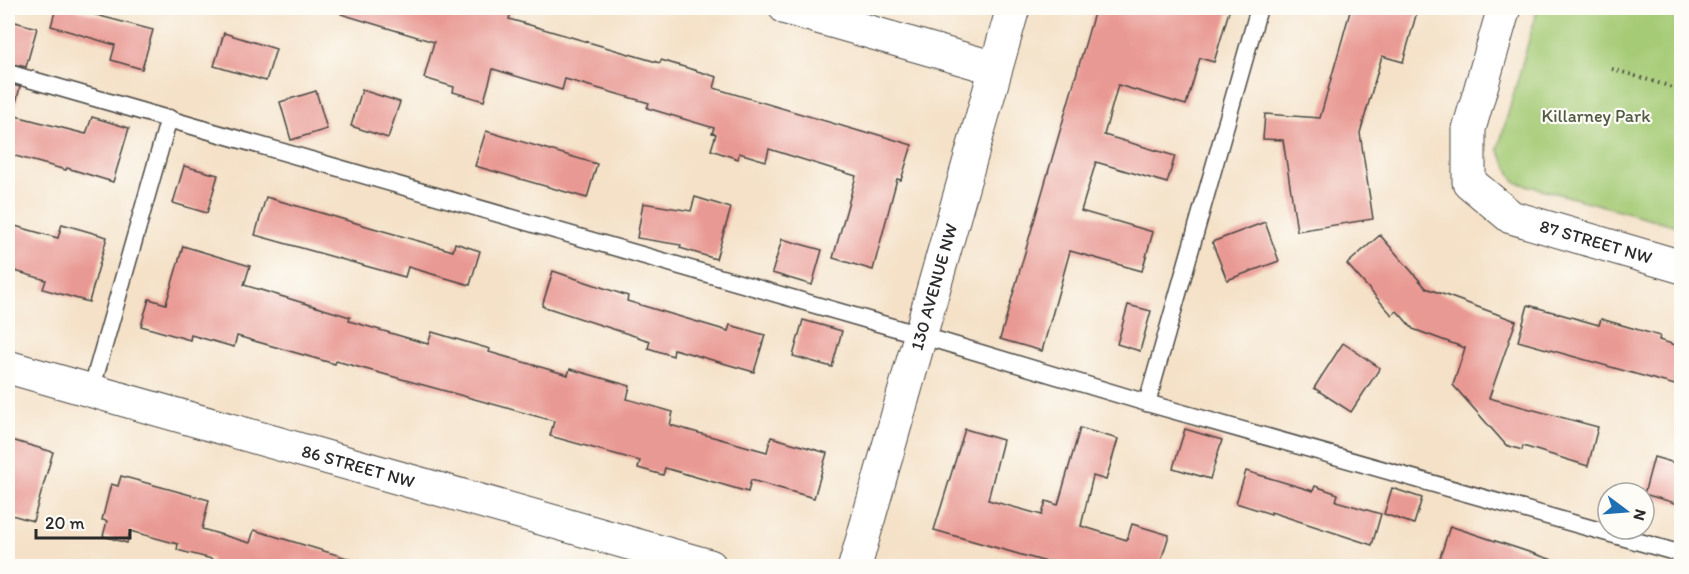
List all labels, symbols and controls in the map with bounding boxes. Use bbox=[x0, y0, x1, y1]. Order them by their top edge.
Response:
park label: Killarney Park bbox=[1541, 105, 1651, 127]
street label: 87 STREET NW bbox=[1537, 215, 1655, 269]
street label: 130 AVENUE NW bbox=[906, 221, 962, 353]
street label: 86 STREET NW bbox=[299, 440, 417, 493]
north arrow bbox=[1596, 481, 1656, 541]
scale bar bbox=[36, 502, 130, 540]
text: N bbox=[1629, 507, 1651, 523]
text: 20 m bbox=[45, 512, 85, 534]

